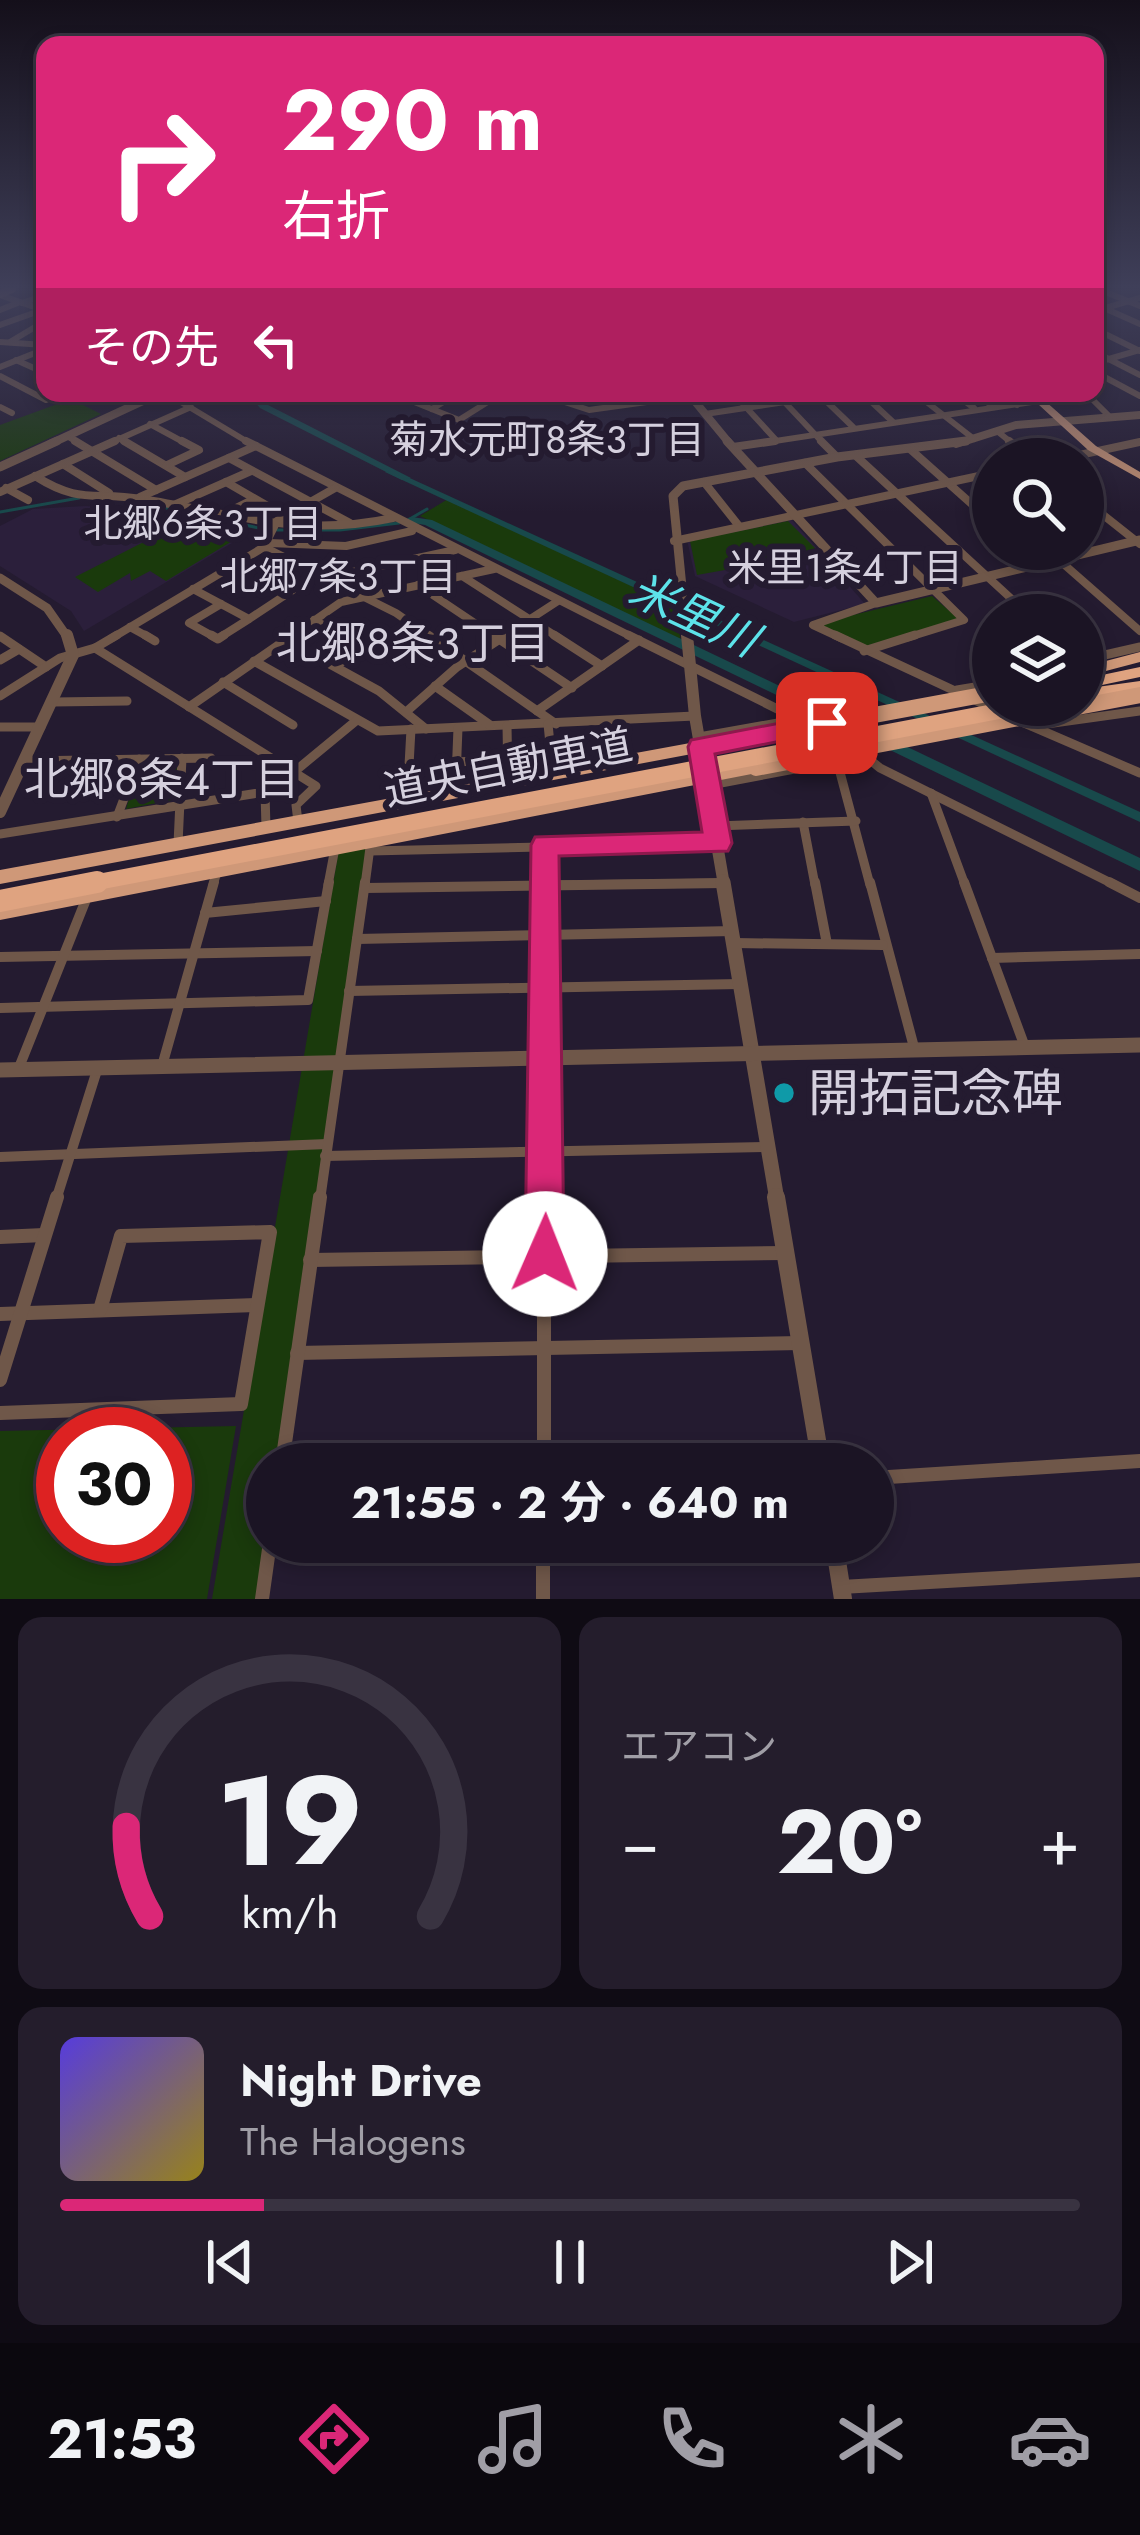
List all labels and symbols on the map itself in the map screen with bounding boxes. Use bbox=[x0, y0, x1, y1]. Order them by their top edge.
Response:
district label: 菊水元町8条3丁目 bbox=[389, 411, 705, 468]
district label: 北郷6条3丁目 bbox=[84, 495, 322, 552]
district label: 米里1条4丁目 bbox=[727, 539, 963, 596]
district label: 北郷7条3丁目 bbox=[220, 548, 456, 605]
water label: 米里川 bbox=[619, 556, 772, 674]
district label: 北郷8条3丁目 bbox=[276, 611, 550, 676]
pin bbox=[776, 672, 878, 774]
street label: 道央自動車道 bbox=[379, 714, 638, 821]
district label: 北郷8条4丁目 bbox=[24, 747, 300, 812]
place label: 開拓記念碑 bbox=[808, 1056, 1063, 1130]
marker: 開拓記念碑 bbox=[771, 1080, 797, 1106]
position arrow bbox=[482, 1191, 608, 1317]
speed limit sign: 30 bbox=[36, 1407, 192, 1563]

